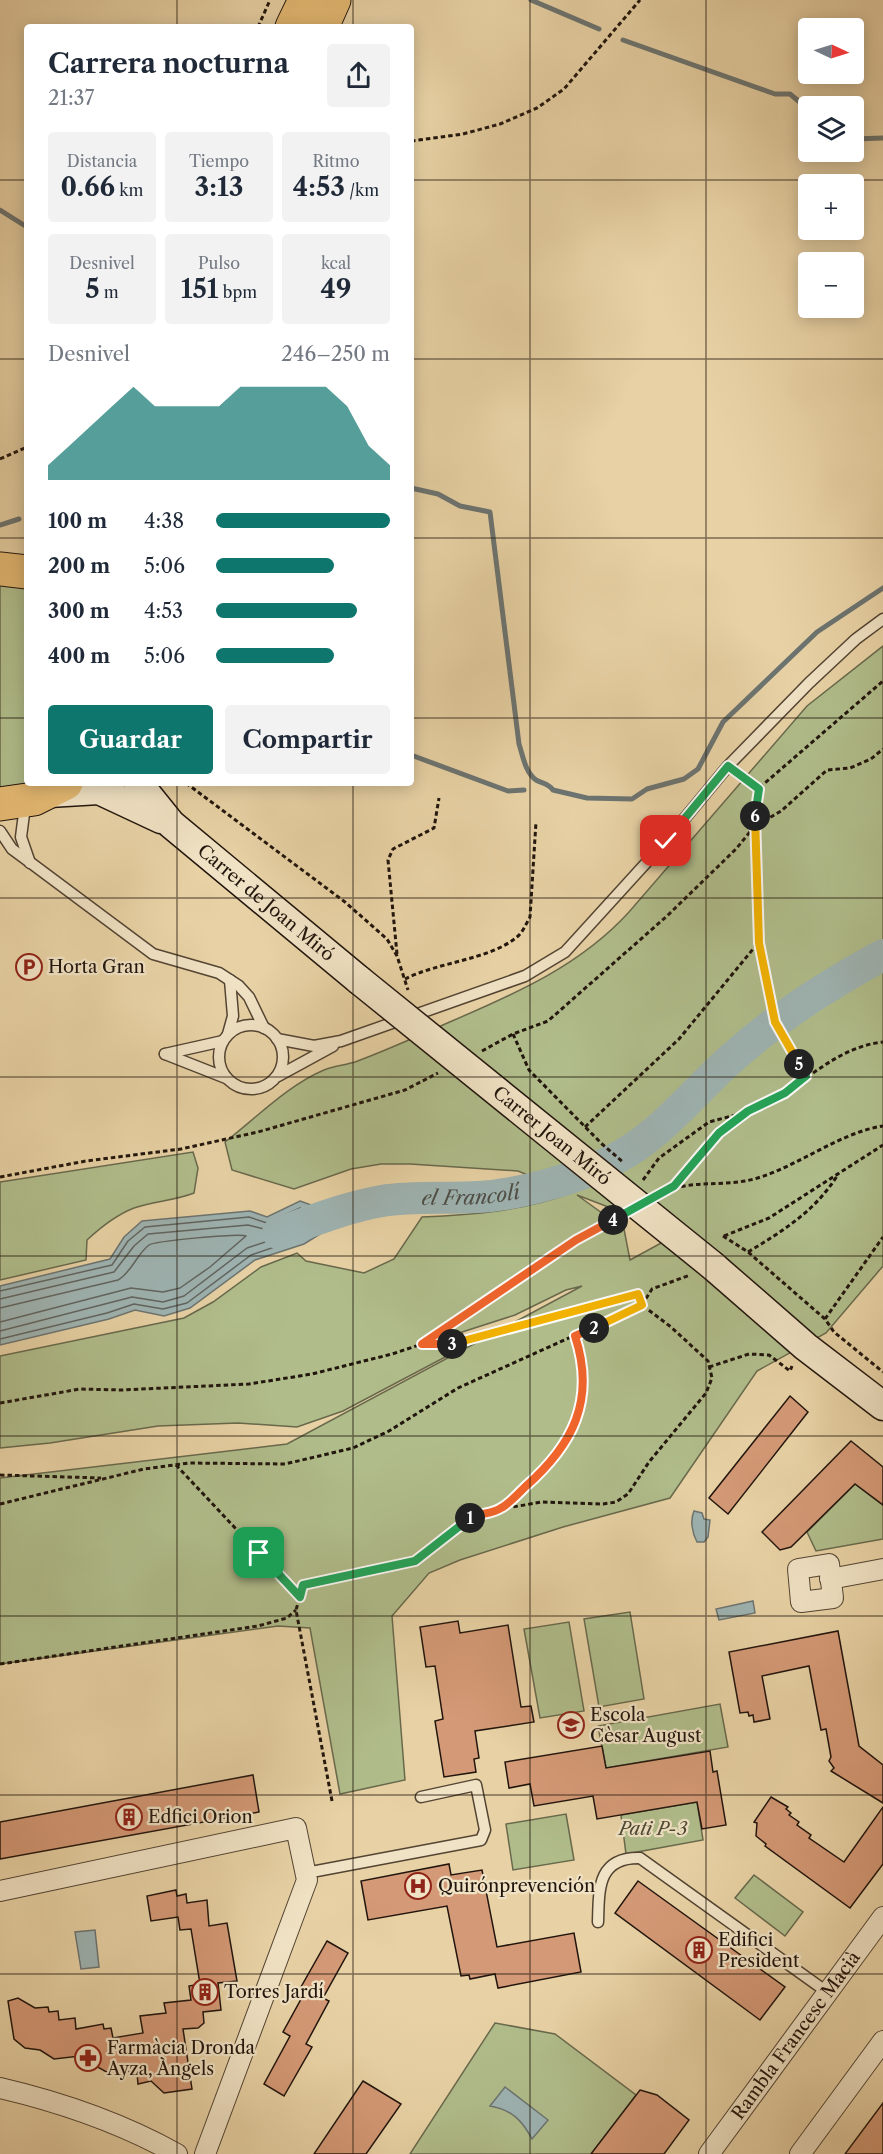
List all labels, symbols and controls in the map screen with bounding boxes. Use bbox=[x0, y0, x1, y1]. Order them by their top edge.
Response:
north arrow bbox=[798, 18, 864, 84]
map controls bbox=[798, 18, 864, 318]
button: share bbox=[327, 44, 390, 107]
text: Carrera nocturna bbox=[48, 47, 289, 80]
text: 21:37 bbox=[48, 86, 94, 110]
button: layers bbox=[798, 96, 864, 162]
text: Distancia bbox=[67, 151, 137, 171]
text: Tiempo bbox=[189, 151, 249, 171]
text: Ritmo bbox=[313, 151, 359, 171]
text: 0.66 bbox=[61, 171, 115, 203]
text: 3:13 bbox=[195, 171, 243, 203]
text: 4:53 bbox=[293, 171, 345, 203]
button: + bbox=[798, 174, 864, 240]
text: km bbox=[115, 180, 143, 200]
text: /km bbox=[345, 180, 379, 200]
button: − bbox=[798, 252, 864, 318]
text: Desnivel bbox=[69, 253, 135, 273]
text: Pulso bbox=[198, 253, 240, 273]
text: kcal bbox=[321, 253, 351, 273]
text: 5 bbox=[85, 273, 100, 305]
text: 151 bbox=[181, 273, 219, 305]
text: 49 bbox=[321, 273, 351, 305]
text: m bbox=[100, 282, 119, 302]
text: bpm bbox=[219, 282, 257, 302]
text: Desnivel bbox=[48, 342, 130, 366]
text: 246–250 m bbox=[281, 342, 390, 366]
text: 100 m bbox=[48, 509, 107, 533]
text: 4:38 bbox=[144, 509, 184, 533]
text: 200 m bbox=[48, 554, 110, 578]
text: 5:06 bbox=[144, 554, 185, 578]
text: 300 m bbox=[48, 599, 110, 623]
text: 4:53 bbox=[144, 599, 183, 623]
text: 400 m bbox=[48, 644, 110, 668]
text: 5:06 bbox=[144, 644, 185, 668]
button: Guardar bbox=[48, 705, 213, 774]
button: Compartir bbox=[225, 705, 390, 774]
pin: 6 bbox=[740, 801, 770, 831]
text: 6 bbox=[750, 806, 760, 826]
pin bbox=[640, 815, 691, 866]
icon: check bbox=[649, 824, 682, 857]
street label: Carrer de Joan Miró bbox=[193, 840, 339, 966]
parking icon: Horta Gran bbox=[14, 952, 44, 982]
place label: Horta Gran bbox=[48, 956, 145, 978]
pin: 5 bbox=[784, 1049, 814, 1079]
text: 5 bbox=[795, 1054, 803, 1074]
street label: Carrer Joan Miró bbox=[488, 1082, 615, 1190]
water label: el Francolí bbox=[421, 1179, 524, 1210]
pin: 4 bbox=[598, 1205, 628, 1235]
text: 4 bbox=[608, 1210, 618, 1230]
pin: 2 bbox=[579, 1313, 609, 1343]
text: 2 bbox=[589, 1318, 599, 1338]
pin: 3 bbox=[437, 1329, 467, 1359]
text: 3 bbox=[447, 1334, 457, 1354]
pin: 1 bbox=[455, 1503, 485, 1533]
text: 1 bbox=[466, 1508, 474, 1528]
pin bbox=[233, 1527, 284, 1578]
icon: arrive bbox=[242, 1536, 275, 1569]
place label: Escola Cèsar August bbox=[590, 1704, 702, 1747]
school or university icon: Escola Cèsar August bbox=[556, 1710, 586, 1740]
building icon: Edfici Orion bbox=[114, 1802, 144, 1832]
place label: Edfici Orion bbox=[148, 1806, 253, 1828]
park label: Pati P-3 bbox=[617, 1818, 688, 1840]
hospital icon: Quirónprevención bbox=[403, 1871, 433, 1901]
place label: Quirónprevención bbox=[438, 1875, 595, 1897]
place label: Edifici President bbox=[718, 1929, 800, 1972]
building icon: Edifici President bbox=[684, 1935, 714, 1965]
street label: Rambla Francesc Macià bbox=[727, 1947, 865, 2124]
building icon: Torres Jardí bbox=[190, 1977, 220, 2007]
place label: Torres Jardí bbox=[224, 1981, 324, 2003]
place label: Farmàcia Dronda Ayza, Àngels bbox=[106, 2037, 256, 2080]
pharmacy icon: Farmàcia Dronda Ayza, Àngels bbox=[73, 2043, 103, 2073]

